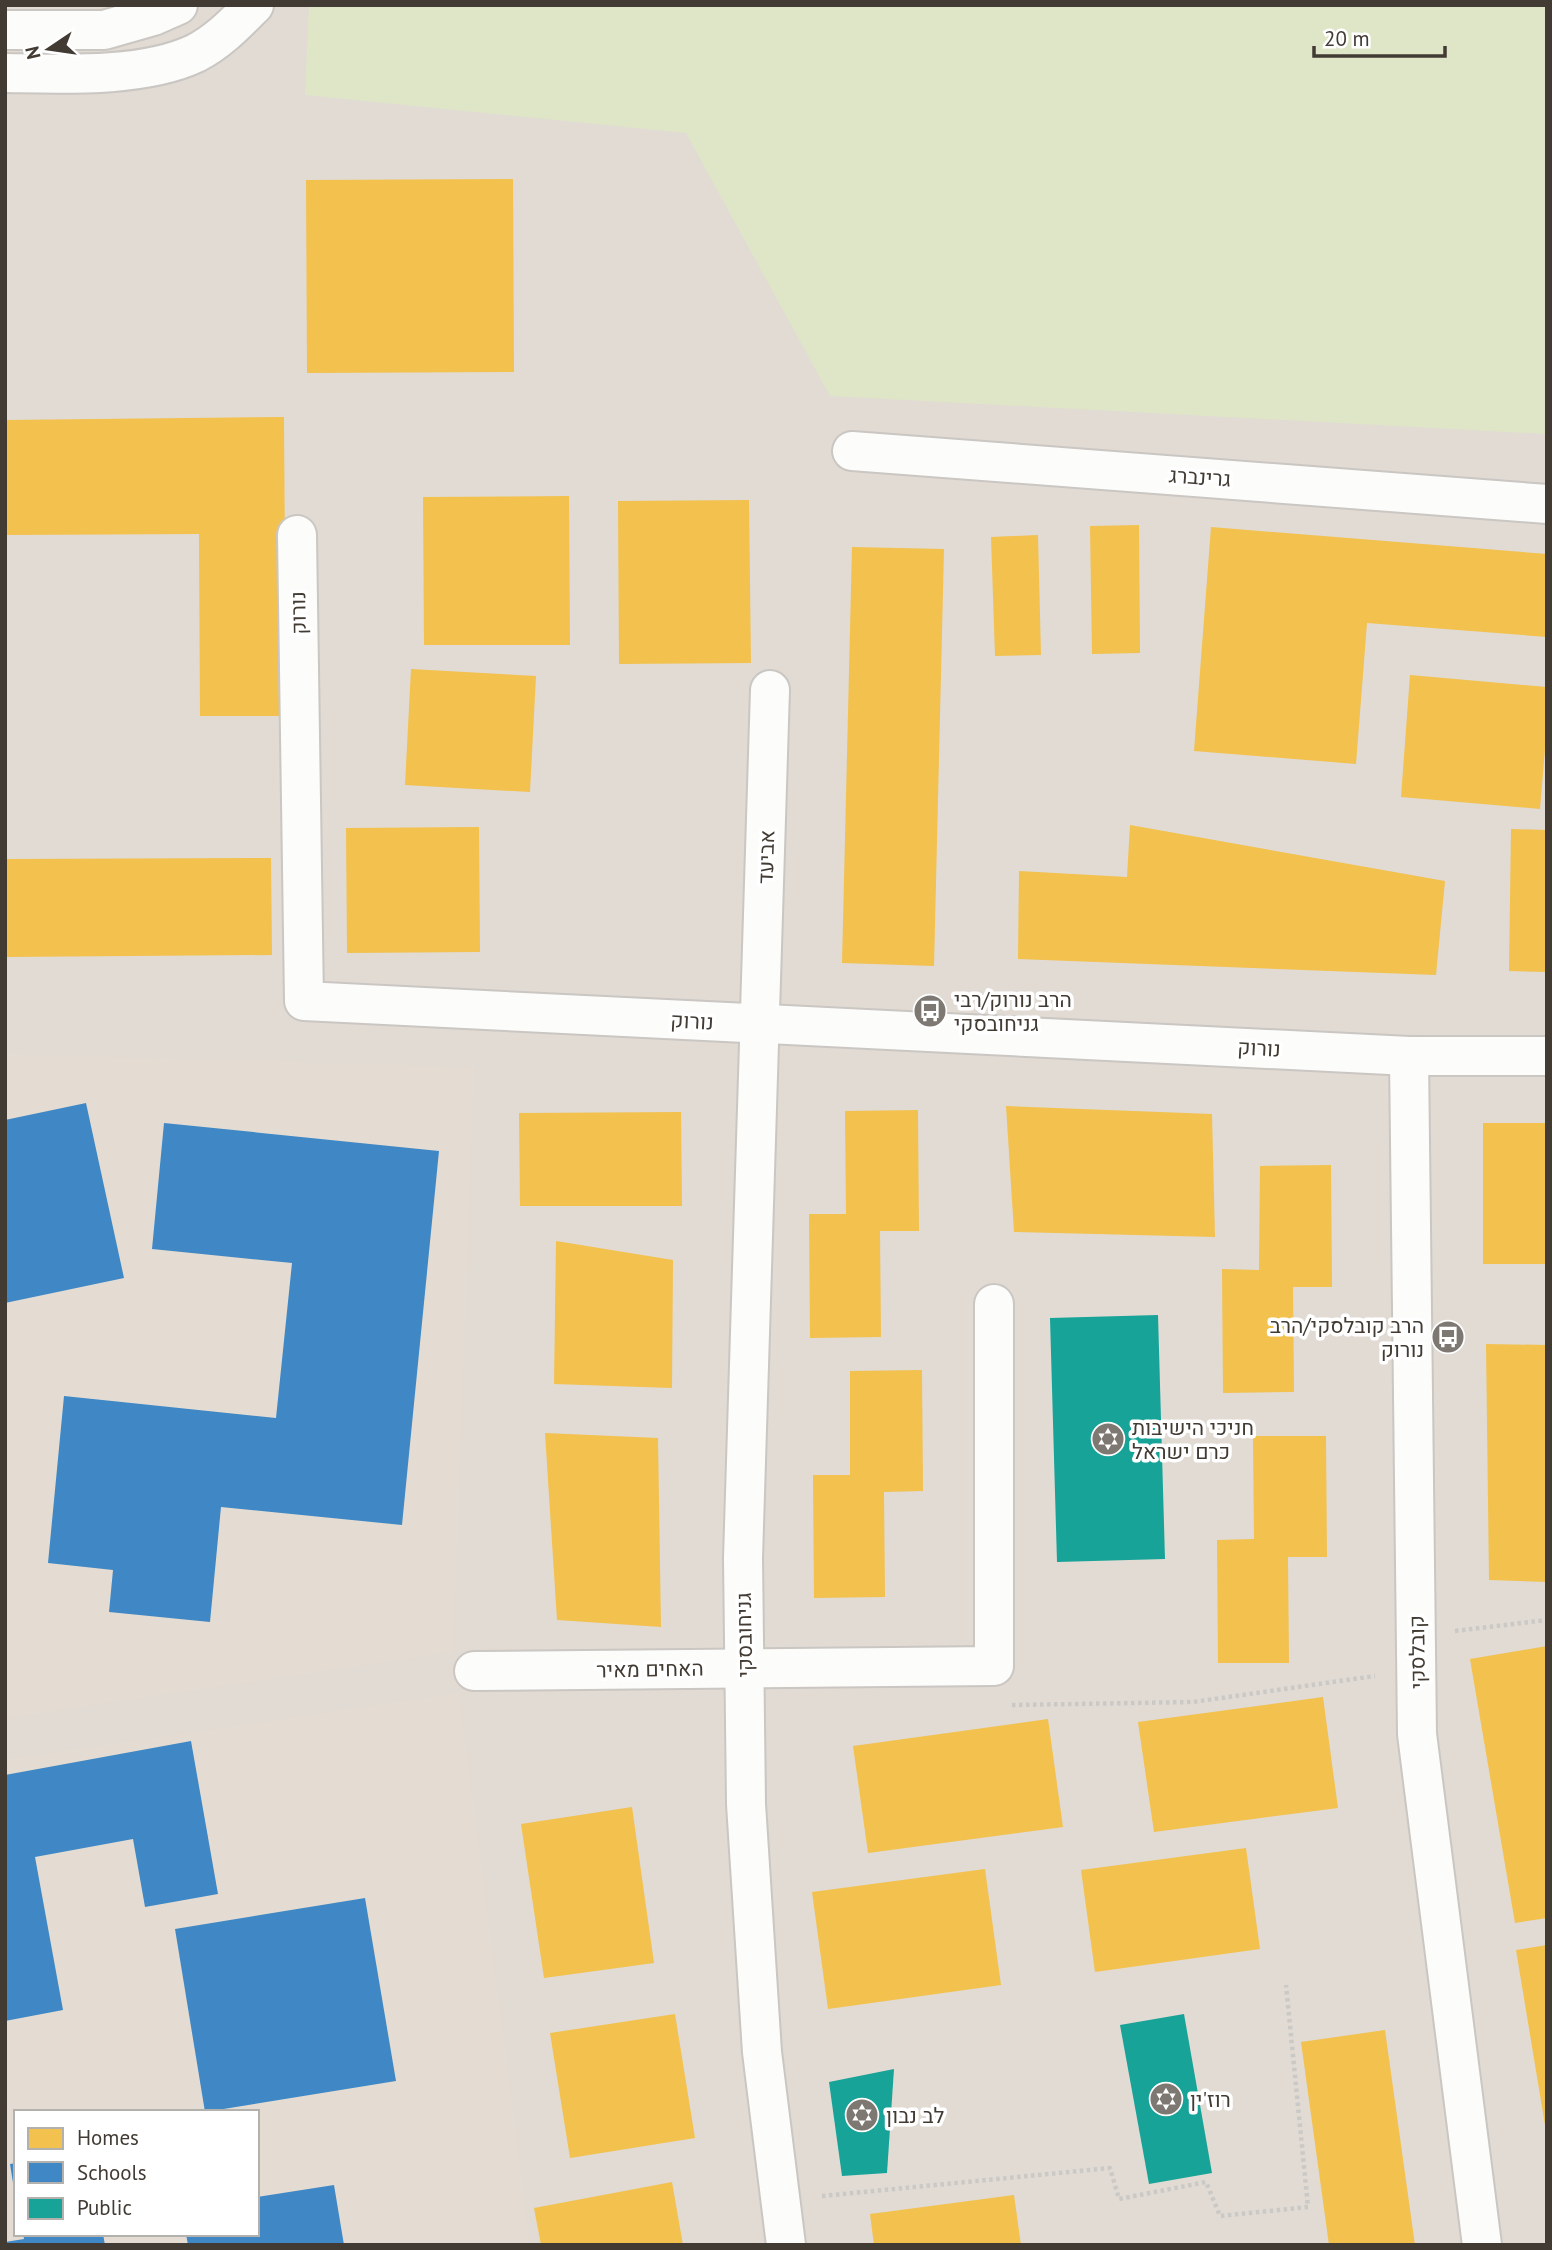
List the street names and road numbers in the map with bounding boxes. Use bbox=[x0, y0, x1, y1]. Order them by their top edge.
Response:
street label: גרינברג bbox=[1168, 461, 1232, 493]
street label: נורוק bbox=[284, 591, 312, 635]
street label: אביעד bbox=[752, 830, 780, 884]
street label: נורוק bbox=[670, 1006, 714, 1036]
street label: נורוק bbox=[1237, 1033, 1281, 1063]
street label: גניחובסקי bbox=[730, 1592, 758, 1678]
street label: קובלסקי bbox=[1403, 1615, 1431, 1689]
street label: האחים מאיר bbox=[596, 1655, 704, 1683]

